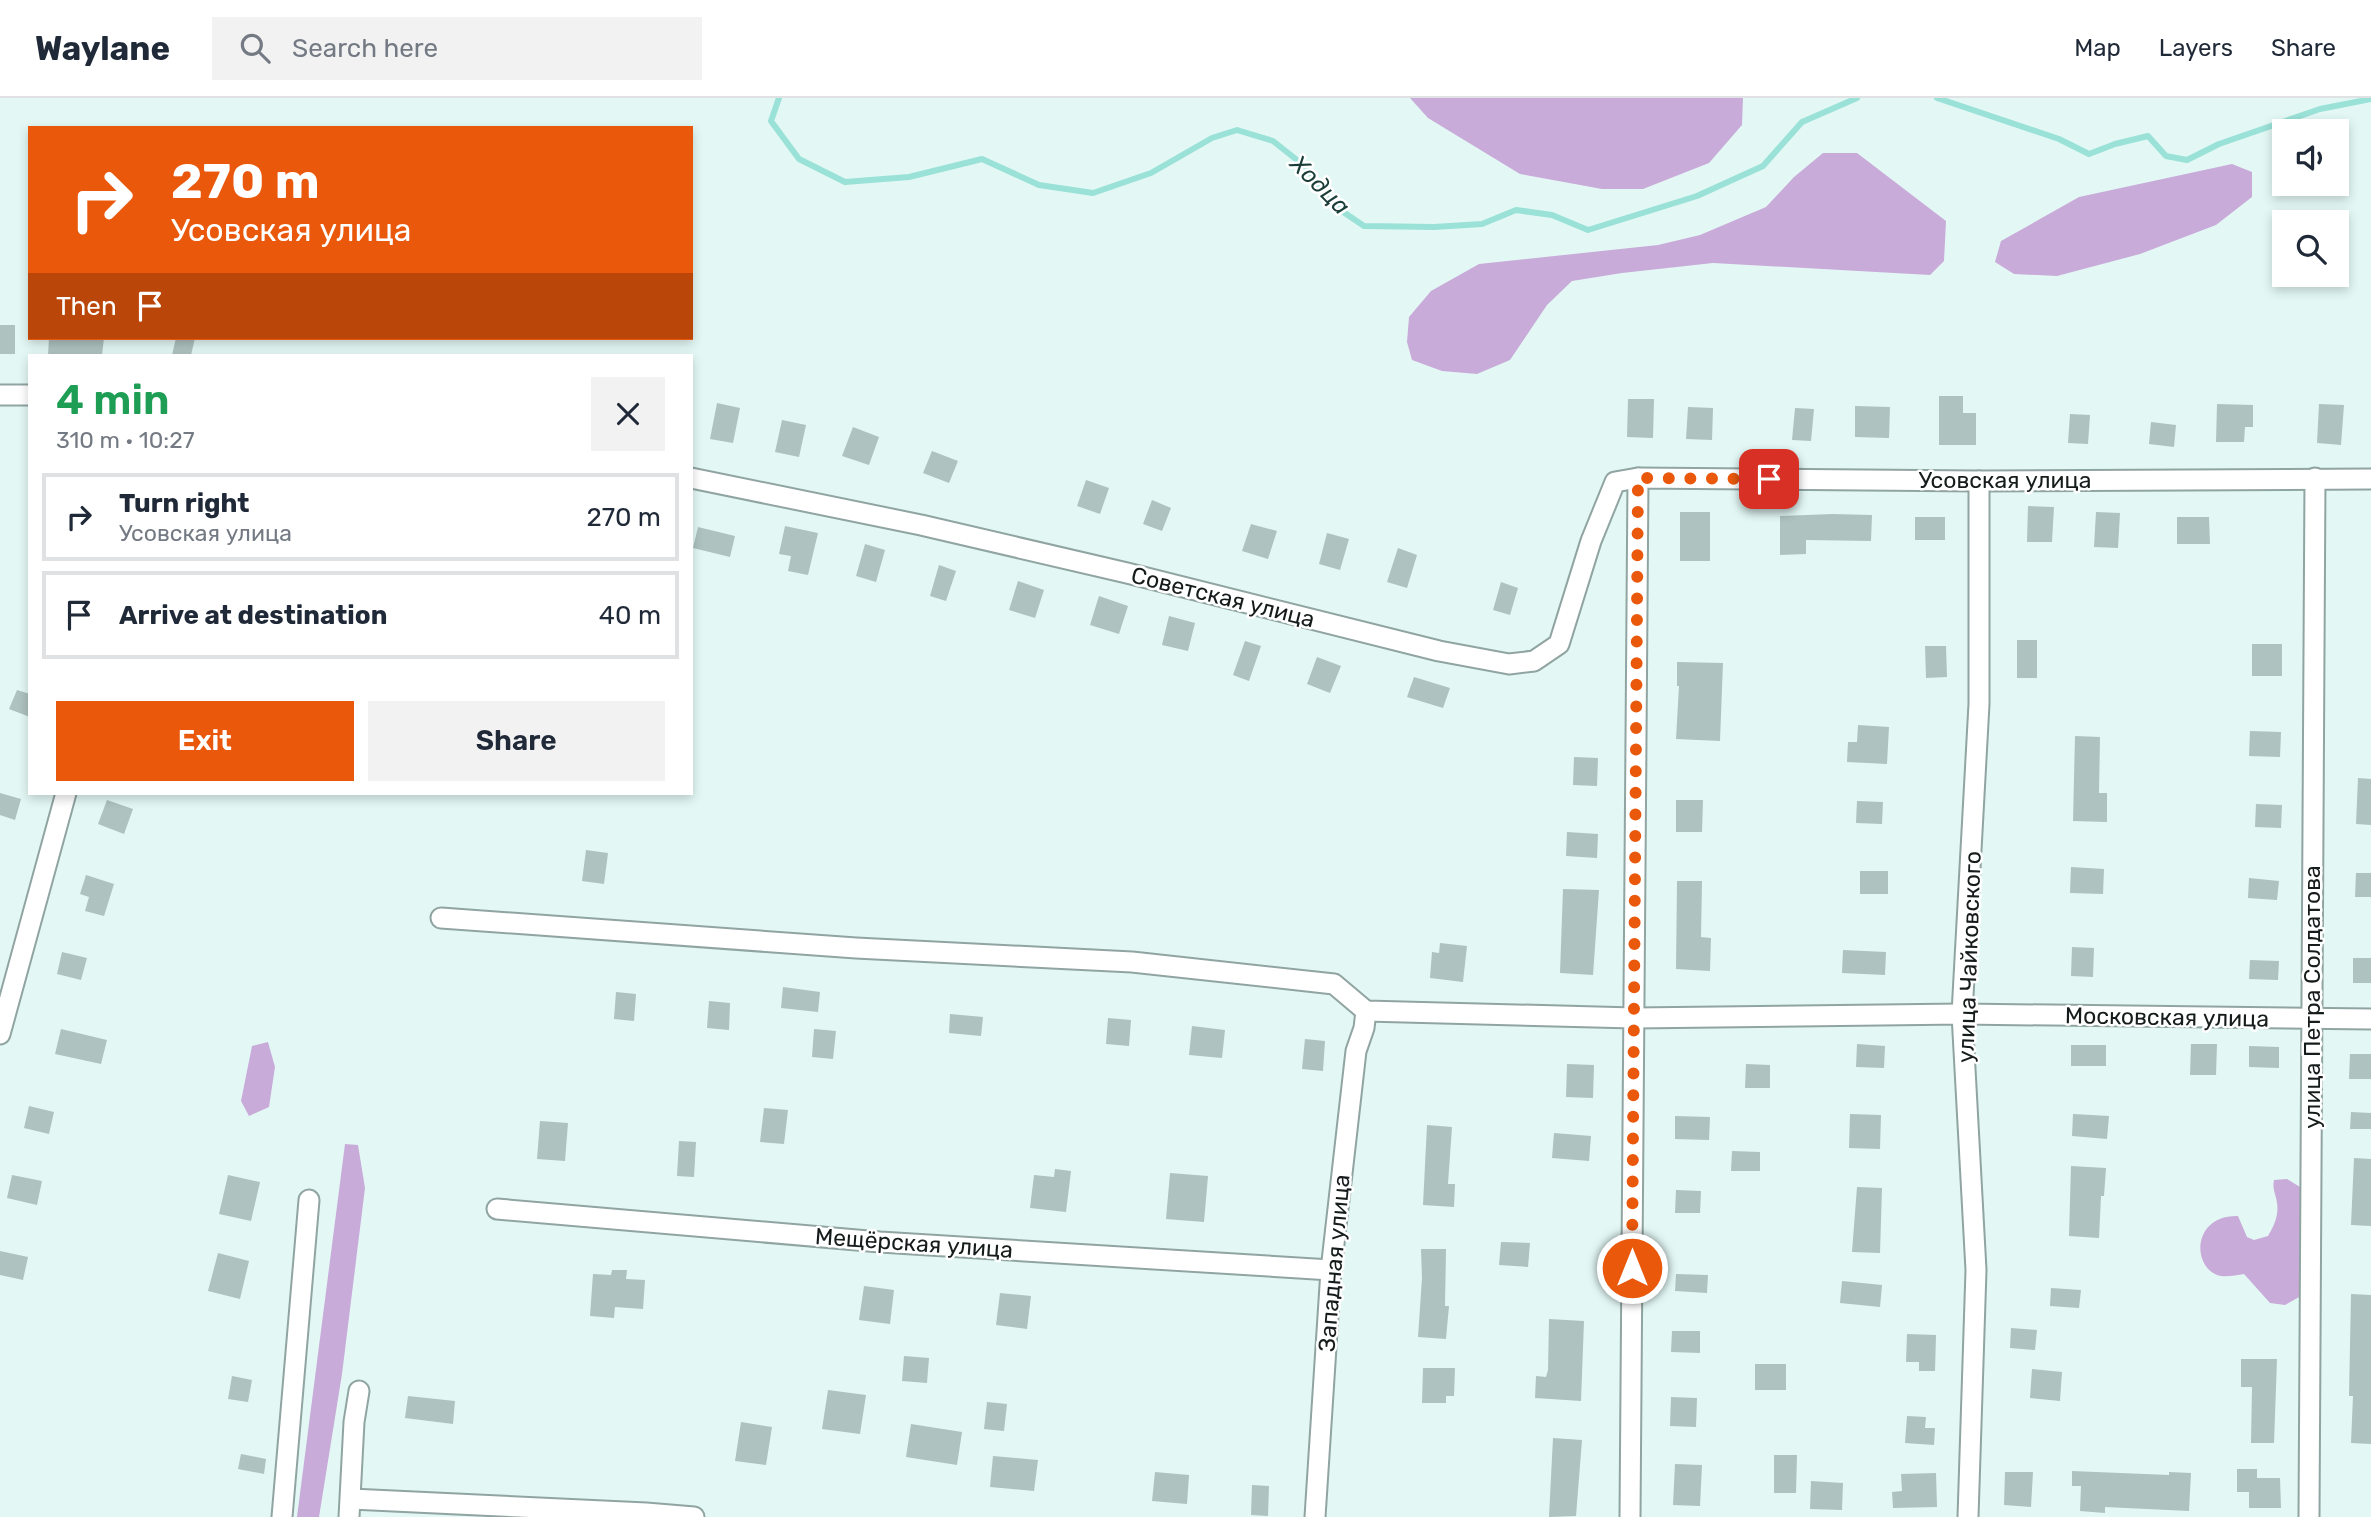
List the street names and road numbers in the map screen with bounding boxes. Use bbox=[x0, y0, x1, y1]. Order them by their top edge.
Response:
street label: Усовская улица bbox=[1919, 466, 2091, 494]
street label: Советская улица bbox=[1128, 561, 1318, 633]
street label: улица Чайковского bbox=[1951, 851, 1987, 1063]
street label: улица Петра Солдатова bbox=[2298, 865, 2326, 1129]
street label: Московская улица bbox=[2065, 1001, 2269, 1033]
street label: Западная улица bbox=[1312, 1173, 1356, 1353]
street label: Мещёрская улица bbox=[814, 1222, 1014, 1264]

